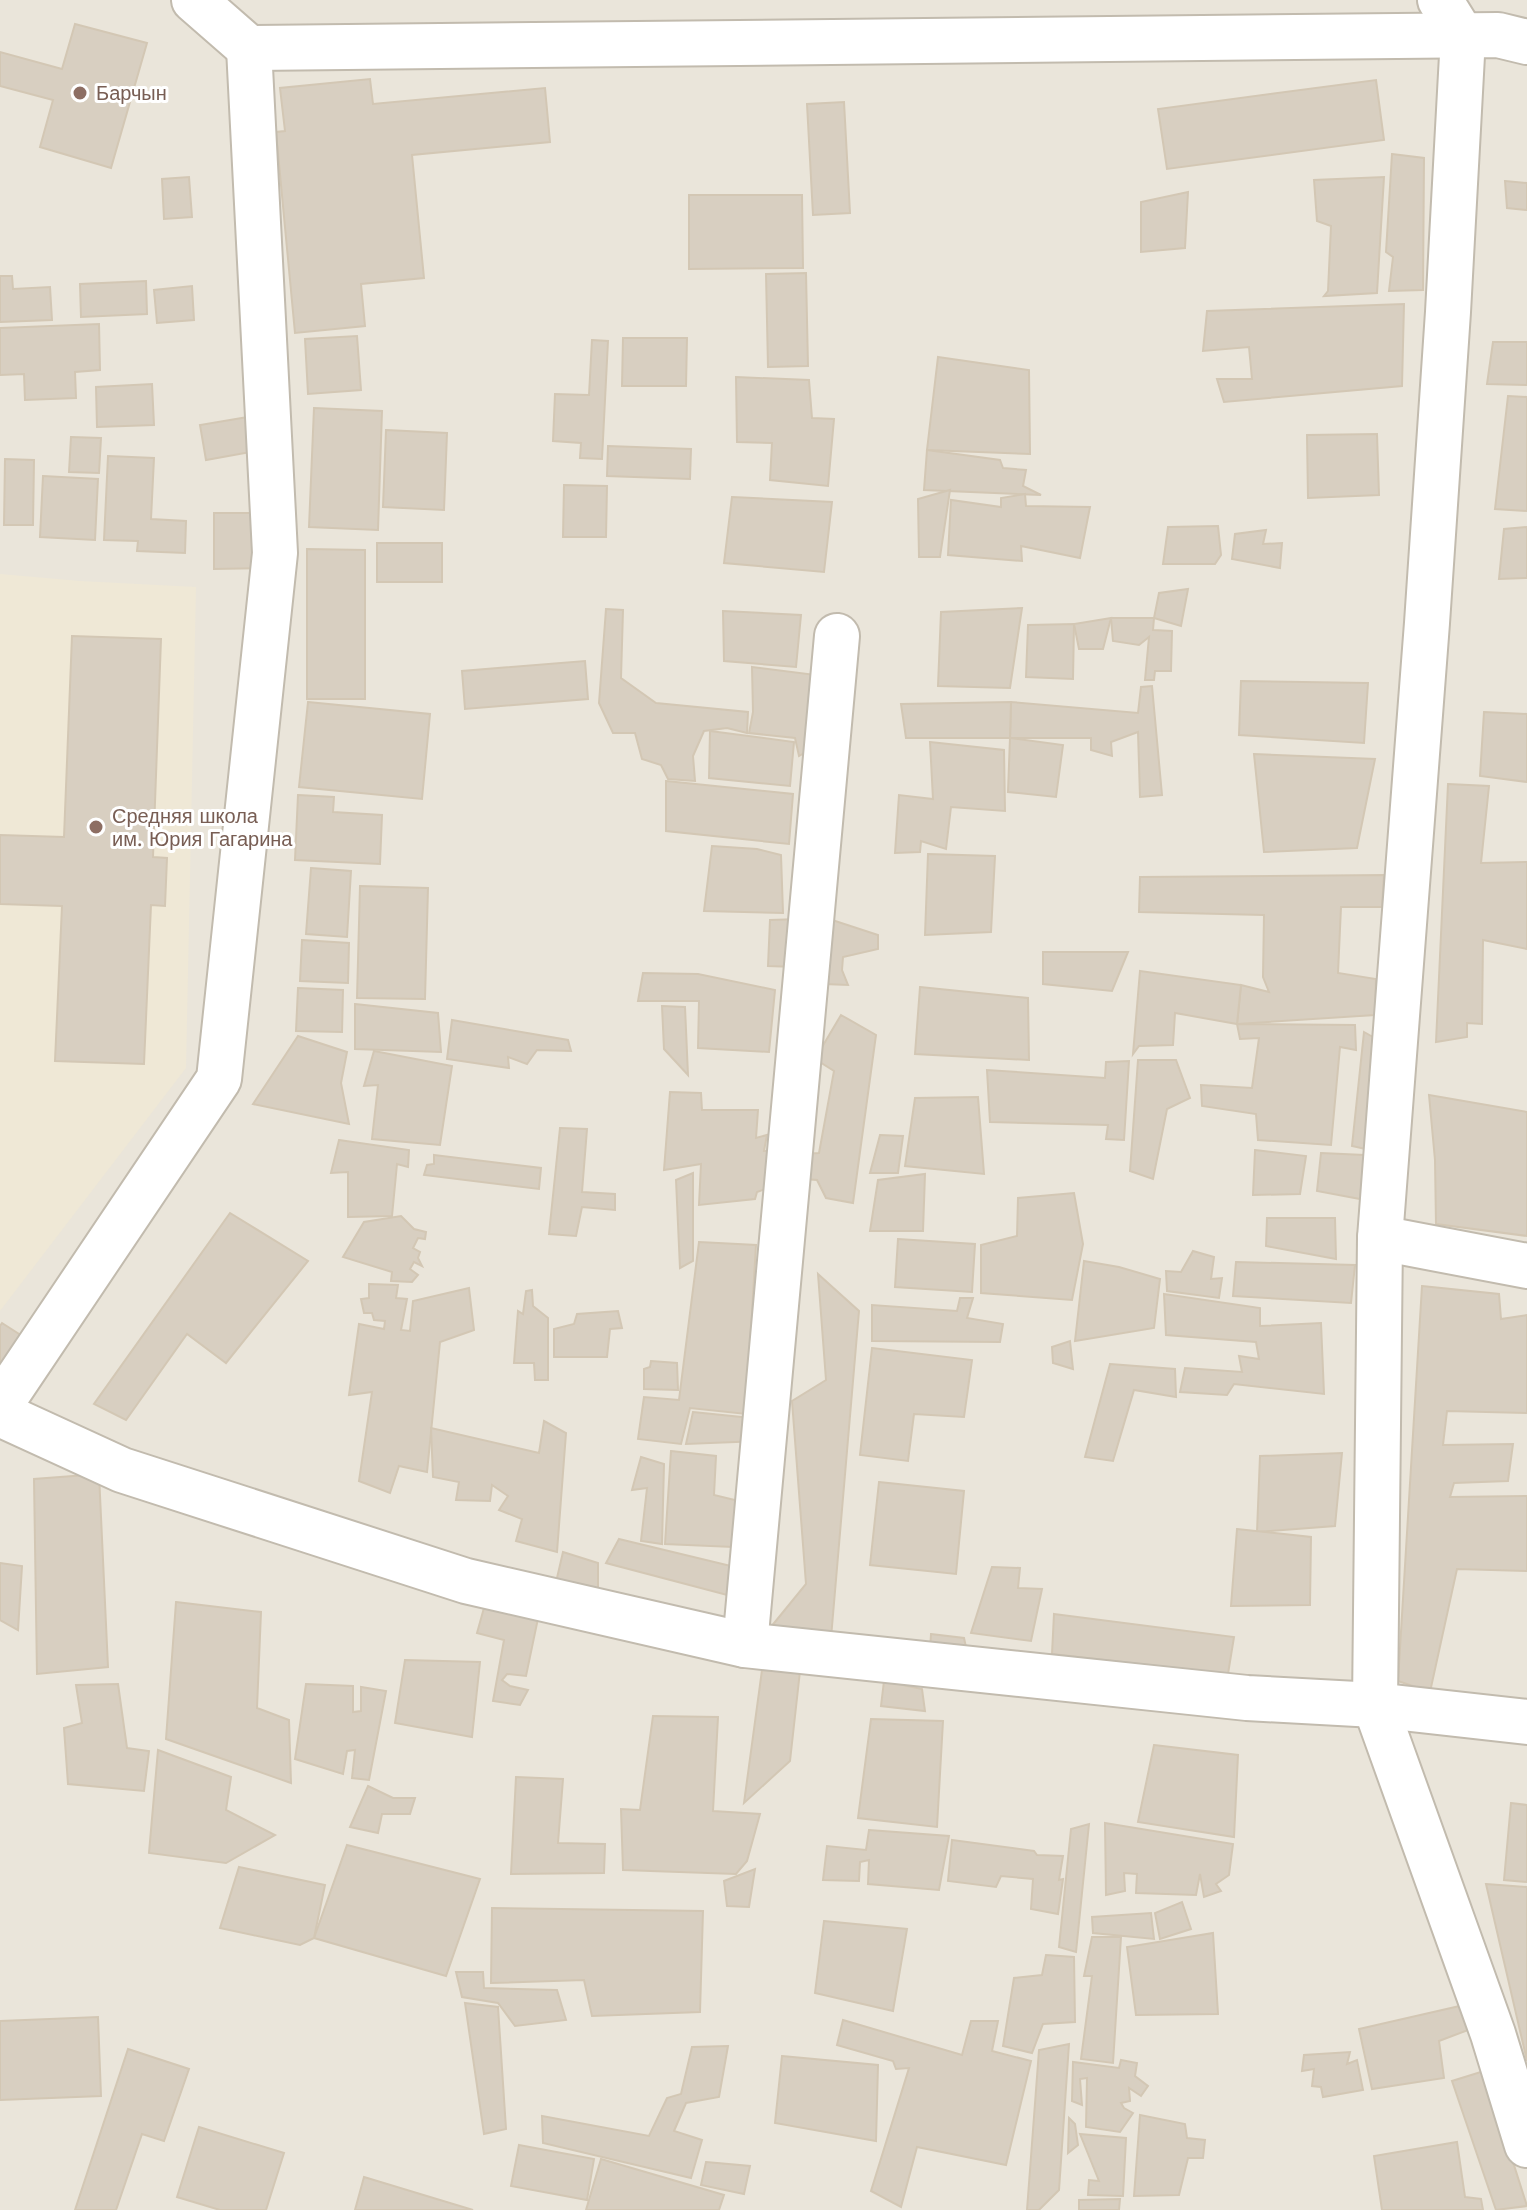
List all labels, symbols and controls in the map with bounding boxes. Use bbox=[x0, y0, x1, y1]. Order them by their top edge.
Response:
place label: Барчын bbox=[96, 81, 167, 105]
marker: Барчын bbox=[71, 84, 89, 102]
place label: Средняя школа им. Юрия Гагарина bbox=[112, 804, 293, 851]
marker: Средняя школа им. Юрия Гагарина bbox=[87, 818, 105, 836]

